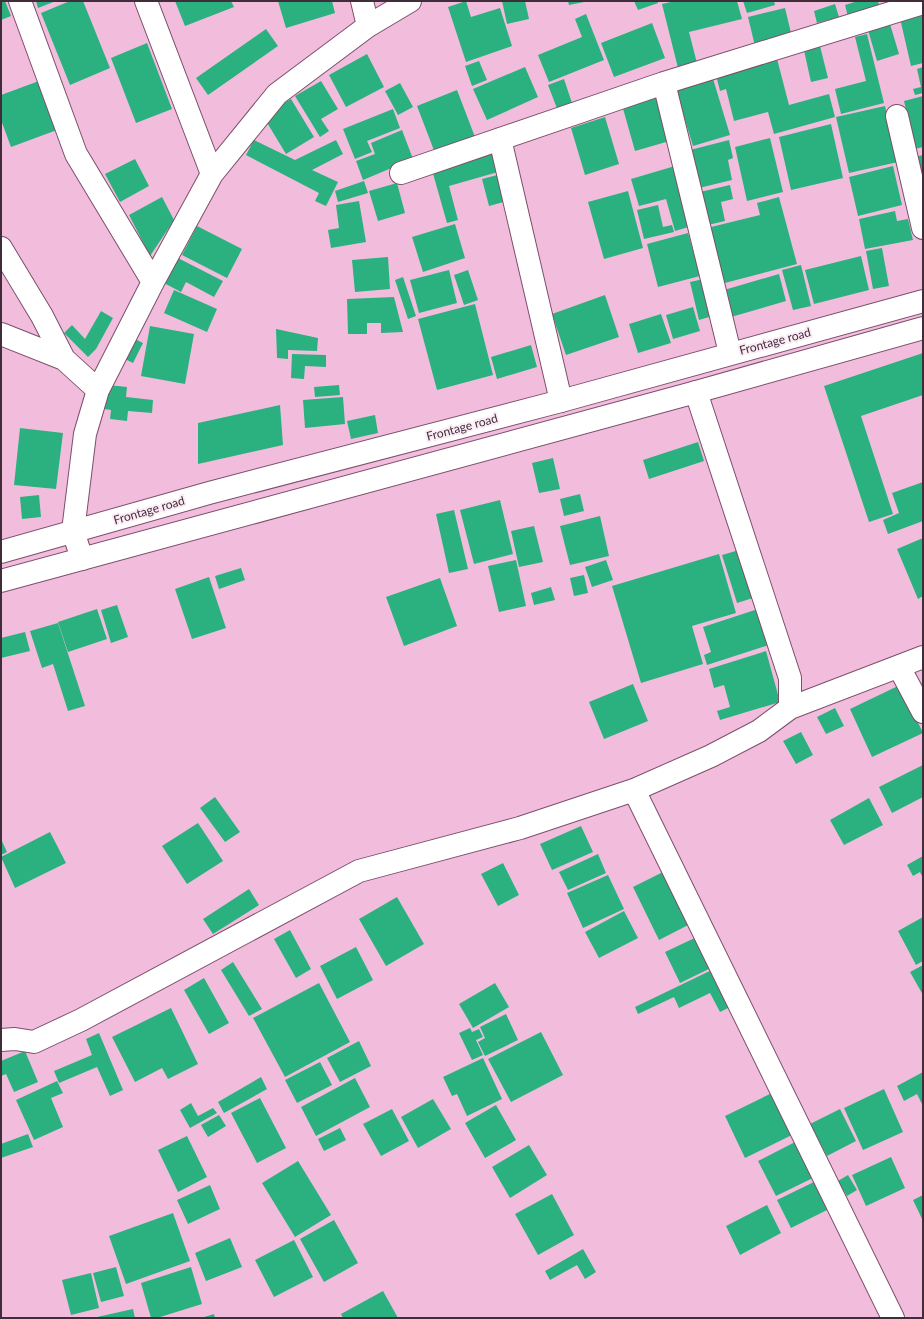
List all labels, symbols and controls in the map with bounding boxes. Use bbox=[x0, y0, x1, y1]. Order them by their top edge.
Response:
street label: Frontage road bbox=[738, 324, 812, 358]
street label: Frontage road bbox=[425, 410, 499, 444]
street label: Frontage road bbox=[112, 493, 186, 527]

